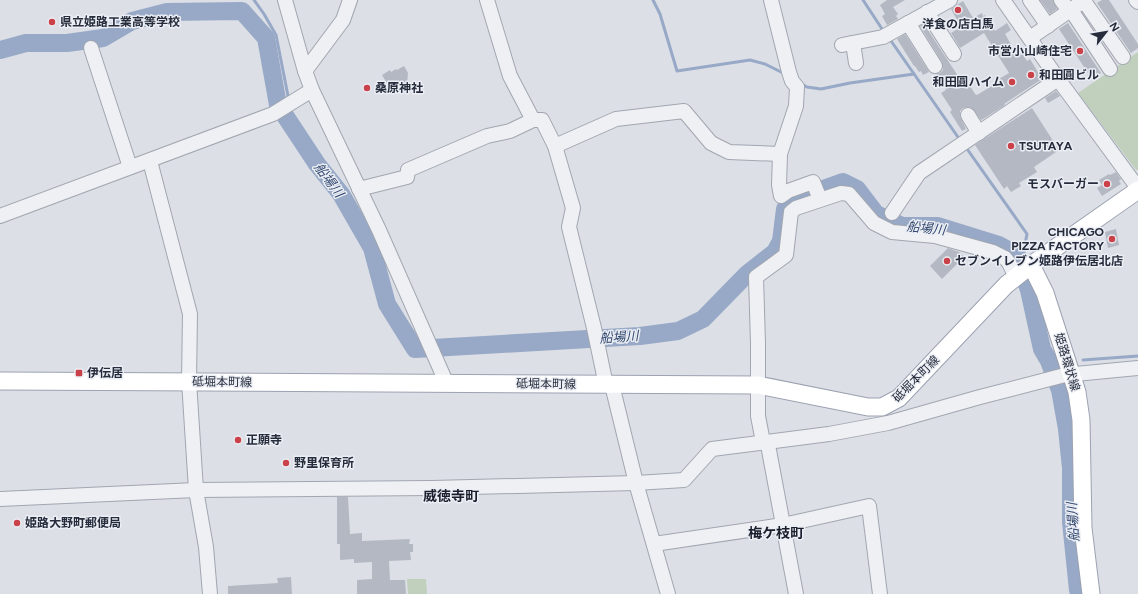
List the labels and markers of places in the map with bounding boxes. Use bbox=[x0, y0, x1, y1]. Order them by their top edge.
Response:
marker: 洋食の店白馬 bbox=[953, 5, 963, 15]
place label: 県立姫路工業高等学校 bbox=[60, 15, 180, 29]
marker: 県立姫路工業高等学校 bbox=[47, 17, 57, 27]
place label: 洋食の店白馬 bbox=[922, 17, 994, 31]
place label: 市営小山崎住宅 bbox=[988, 44, 1072, 58]
marker: 市営小山崎住宅 bbox=[1075, 46, 1085, 56]
place label: 和田圓ビル bbox=[1039, 68, 1099, 82]
marker: 和田圓ビル bbox=[1026, 70, 1036, 80]
place label: 和田圓ハイム bbox=[932, 75, 1004, 89]
marker: 和田圓ハイム bbox=[1007, 77, 1017, 87]
place label: 桑原神社 bbox=[375, 81, 423, 95]
marker: 桑原神社 bbox=[362, 83, 372, 93]
place label: TSUTAYA bbox=[1019, 139, 1073, 153]
marker: TSUTAYA bbox=[1006, 141, 1016, 151]
place label: モスバーガー bbox=[1027, 177, 1099, 191]
marker: モスバーガー bbox=[1102, 179, 1112, 189]
place label: CHICAGO PIZZA FACTORY bbox=[1011, 225, 1105, 253]
marker: CHICAGO PIZZA FACTORY bbox=[1107, 234, 1117, 244]
place label: セブンイレブン姫路伊伝居北店 bbox=[955, 254, 1123, 268]
marker: セブンイレブン姫路伊伝居北店 bbox=[942, 256, 952, 266]
place label: 伊伝居 bbox=[87, 366, 123, 380]
marker: 伊伝居 bbox=[74, 368, 84, 378]
place label: 正願寺 bbox=[246, 433, 282, 447]
marker: 正願寺 bbox=[233, 435, 243, 445]
place label: 野里保育所 bbox=[294, 456, 354, 470]
marker: 野里保育所 bbox=[281, 458, 291, 468]
place label: 姫路大野町郵便局 bbox=[25, 516, 121, 530]
marker: 姫路大野町郵便局 bbox=[12, 518, 22, 528]

